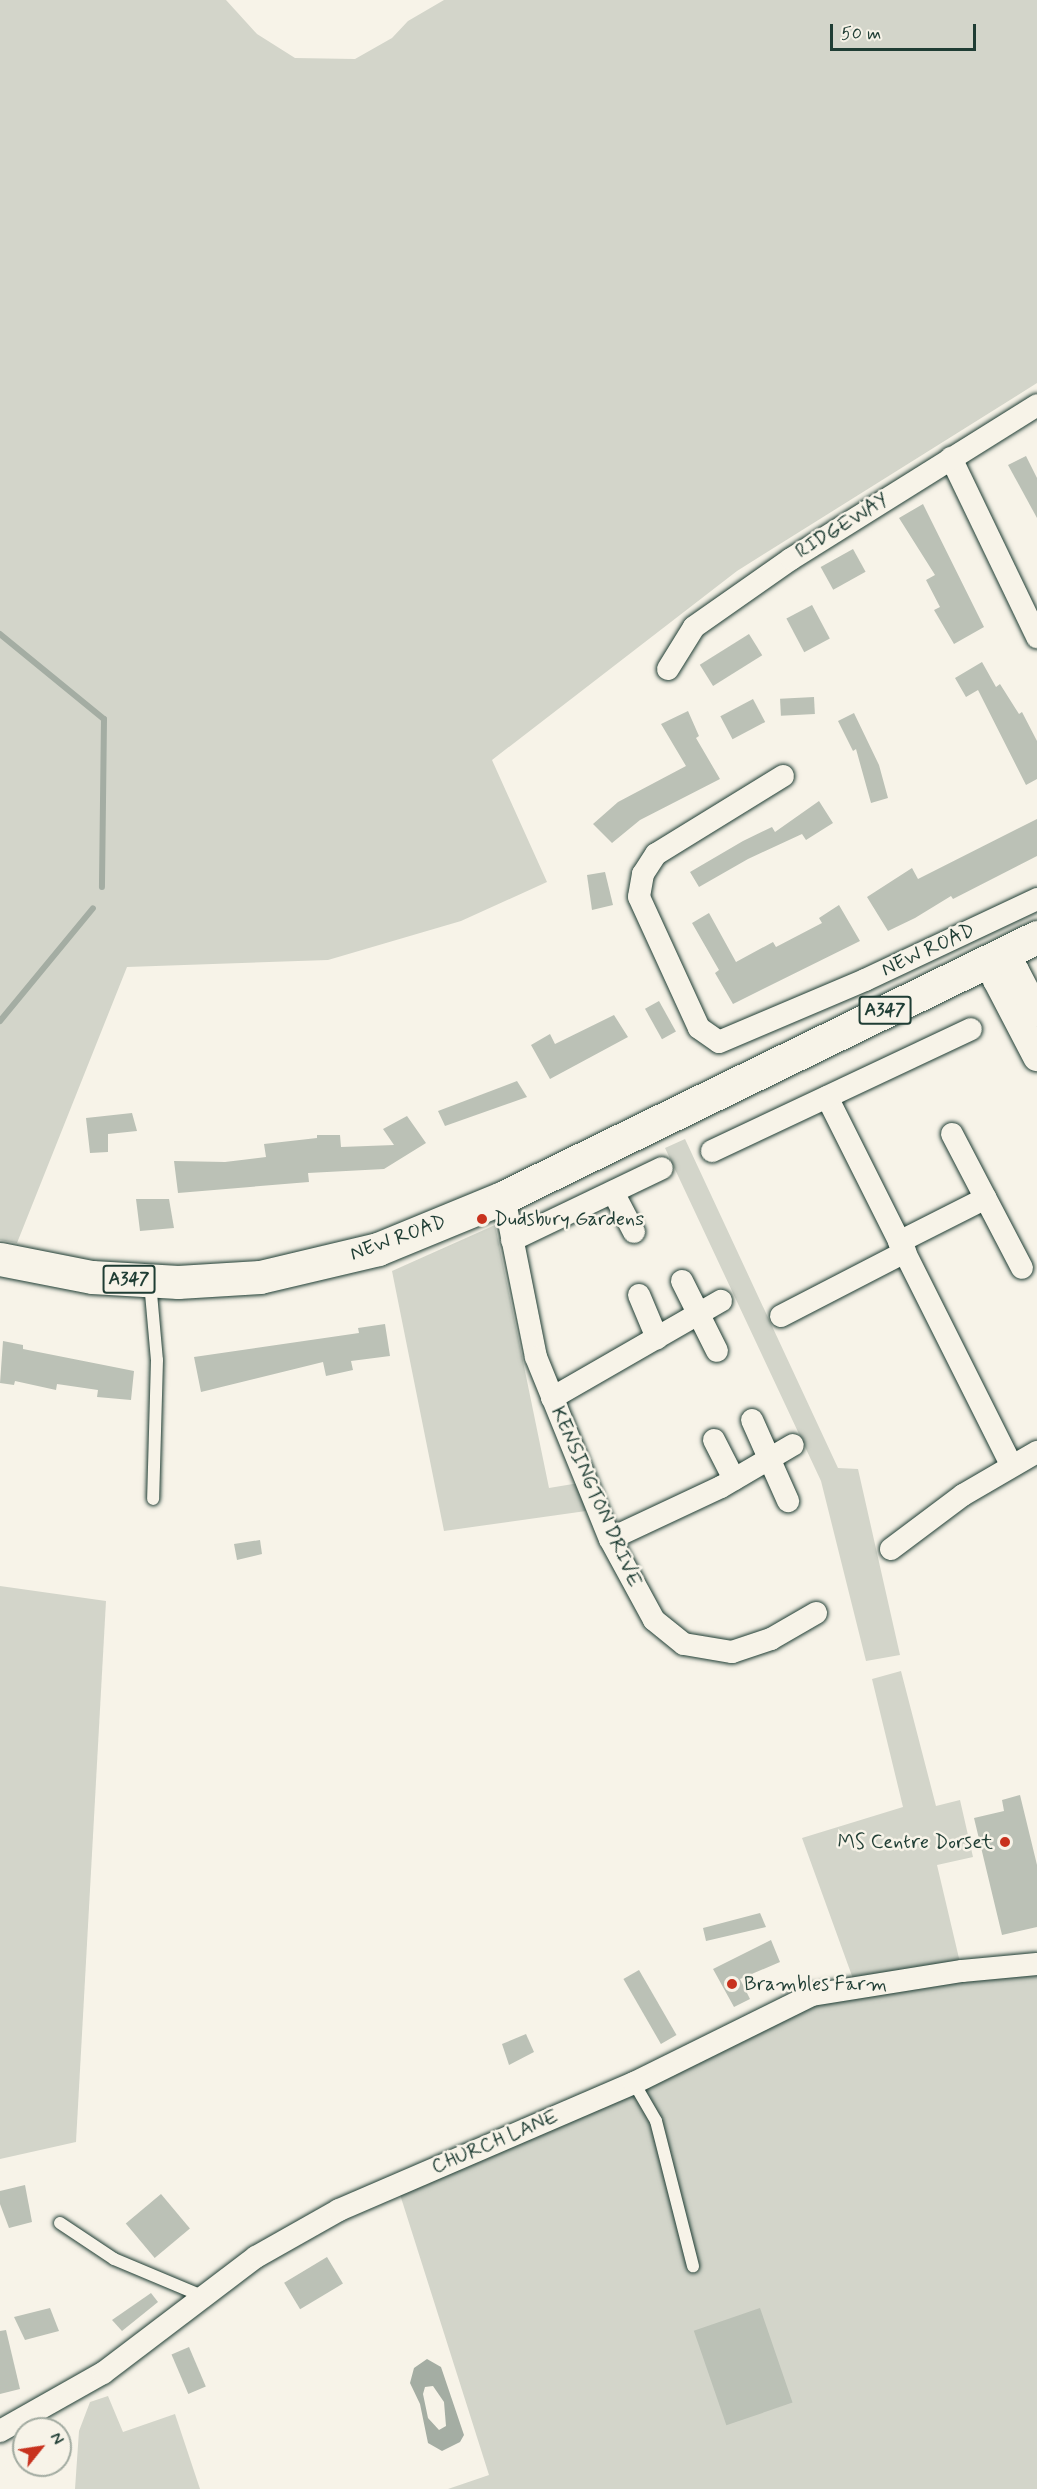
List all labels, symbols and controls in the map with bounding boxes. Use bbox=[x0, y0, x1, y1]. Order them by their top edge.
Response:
scale bar bbox=[833, 12, 978, 50]
text: 50 m bbox=[841, 22, 881, 46]
street label: RIDGEWAY bbox=[791, 488, 893, 564]
street label: NEW ROAD bbox=[879, 918, 977, 982]
road number: A347 bbox=[858, 995, 912, 1025]
place label: Dudsbury Gardens bbox=[494, 1207, 644, 1231]
street label: NEW ROAD bbox=[348, 1210, 448, 1266]
marker: Dudsbury Gardens bbox=[475, 1212, 489, 1226]
road number: A347 bbox=[102, 1264, 156, 1294]
street label: KENSINGTON DRIVE bbox=[545, 1403, 647, 1591]
place label: MS Centre Dorset bbox=[833, 1830, 993, 1854]
marker: MS Centre Dorset bbox=[998, 1835, 1012, 1849]
place label: Brambles Farm bbox=[744, 1972, 885, 1996]
marker: Brambles Farm bbox=[725, 1977, 739, 1991]
street label: CHURCH LANE bbox=[428, 2105, 562, 2179]
north arrow bbox=[12, 2417, 72, 2477]
text: N bbox=[45, 2429, 68, 2449]

